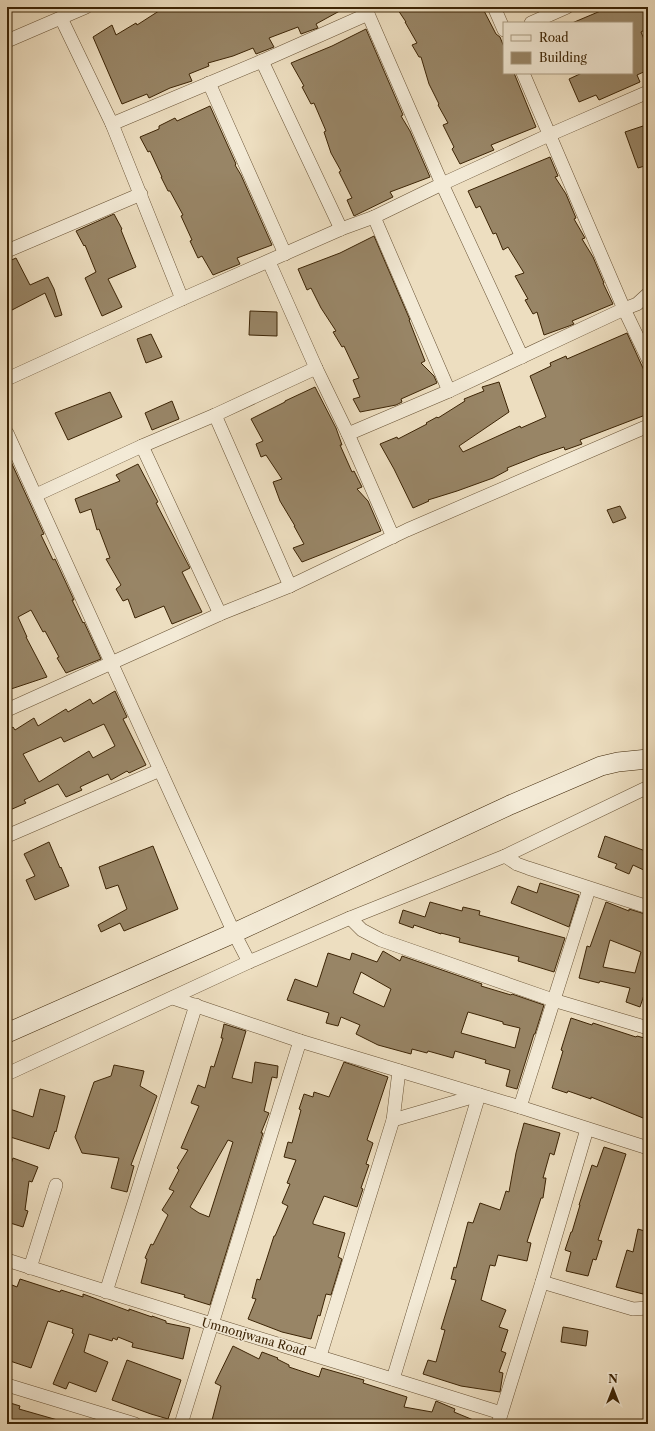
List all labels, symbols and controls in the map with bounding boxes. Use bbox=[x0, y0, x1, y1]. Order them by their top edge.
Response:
legend bbox=[503, 22, 633, 74]
text: Road bbox=[539, 30, 569, 45]
text: Building bbox=[539, 50, 587, 65]
street label: Umnonjwana Road bbox=[200, 1314, 309, 1359]
north arrow bbox=[593, 1369, 633, 1409]
text: N bbox=[608, 1372, 618, 1386]

